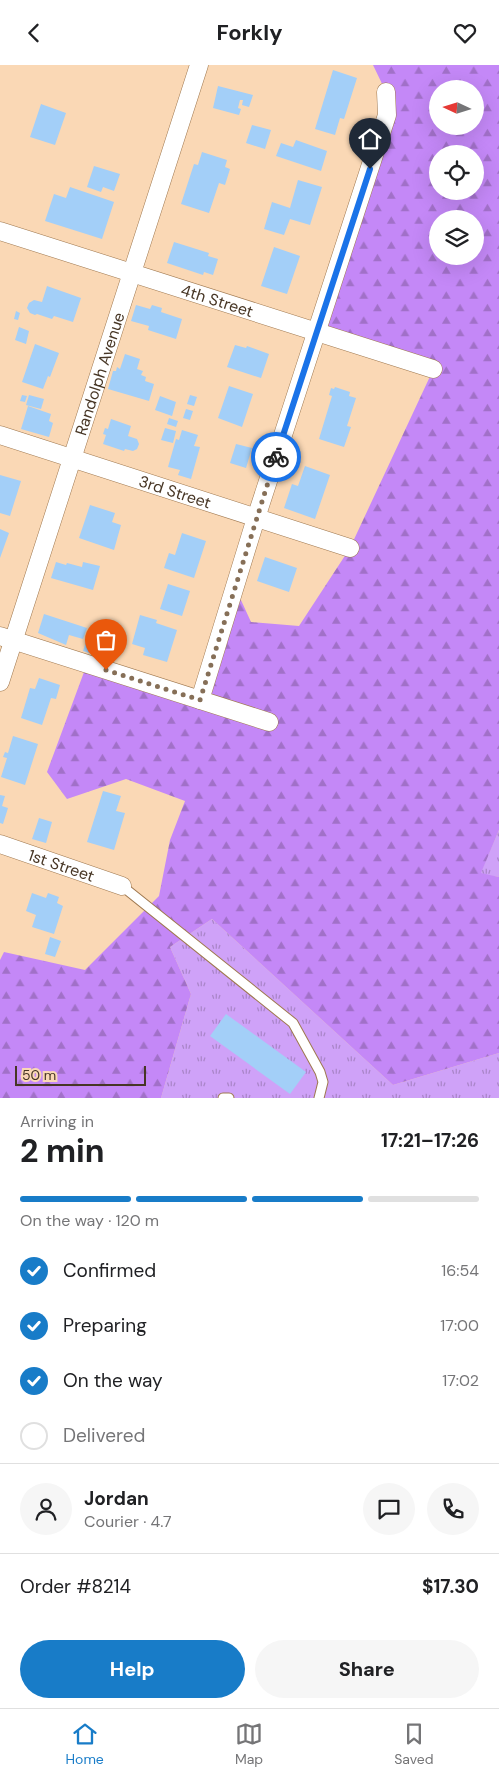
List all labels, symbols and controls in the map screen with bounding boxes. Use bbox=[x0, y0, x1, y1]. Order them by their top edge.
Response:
text: Forkly bbox=[217, 18, 282, 47]
icon: back bbox=[20, 19, 48, 47]
icon: heart bbox=[451, 19, 479, 47]
north arrow bbox=[429, 80, 484, 135]
map controls bbox=[429, 80, 484, 265]
pin bbox=[349, 118, 391, 169]
icon: home bbox=[356, 125, 384, 153]
button: locate bbox=[429, 145, 484, 200]
button: layers bbox=[429, 210, 484, 265]
street label: 4th Street bbox=[178, 279, 256, 322]
street label: Randolph Avenue bbox=[70, 309, 129, 438]
courier bbox=[251, 432, 301, 482]
icon: bike bbox=[262, 443, 290, 471]
street label: 3rd Street bbox=[136, 470, 214, 513]
pin bbox=[85, 619, 127, 670]
icon: bag bbox=[92, 626, 120, 654]
street label: 1st Street bbox=[26, 844, 97, 886]
scale bar bbox=[15, 1063, 146, 1086]
text: 50 m bbox=[22, 1066, 56, 1084]
text: Arriving in bbox=[20, 1111, 94, 1132]
text: 17:21–17:26 bbox=[381, 1128, 479, 1153]
text: 2 min bbox=[20, 1130, 105, 1172]
text: On the way · 120 m bbox=[20, 1210, 159, 1231]
icon: check bbox=[20, 1257, 48, 1285]
text: Confirmed bbox=[63, 1258, 156, 1283]
text: 16:54 bbox=[441, 1260, 479, 1281]
icon: check bbox=[20, 1312, 48, 1340]
text: Preparing bbox=[63, 1313, 147, 1338]
text: 17:00 bbox=[440, 1315, 479, 1336]
icon: check bbox=[20, 1367, 48, 1395]
text: On the way bbox=[63, 1368, 163, 1393]
text: 17:02 bbox=[442, 1370, 479, 1391]
text: Delivered bbox=[63, 1423, 145, 1448]
button: person bbox=[20, 1483, 72, 1535]
button: chat bbox=[363, 1483, 415, 1535]
button: phone bbox=[427, 1483, 479, 1535]
text: Jordan bbox=[84, 1486, 149, 1511]
text: Courier · 4.7 bbox=[84, 1511, 172, 1532]
text: Order #8214 bbox=[20, 1574, 131, 1599]
text: $17.30 bbox=[422, 1574, 479, 1599]
button: Help bbox=[20, 1640, 245, 1698]
button: Share bbox=[255, 1640, 479, 1698]
tab: Home bbox=[66, 1720, 104, 1768]
tab: Map bbox=[235, 1720, 263, 1768]
tab: Saved bbox=[394, 1720, 433, 1768]

